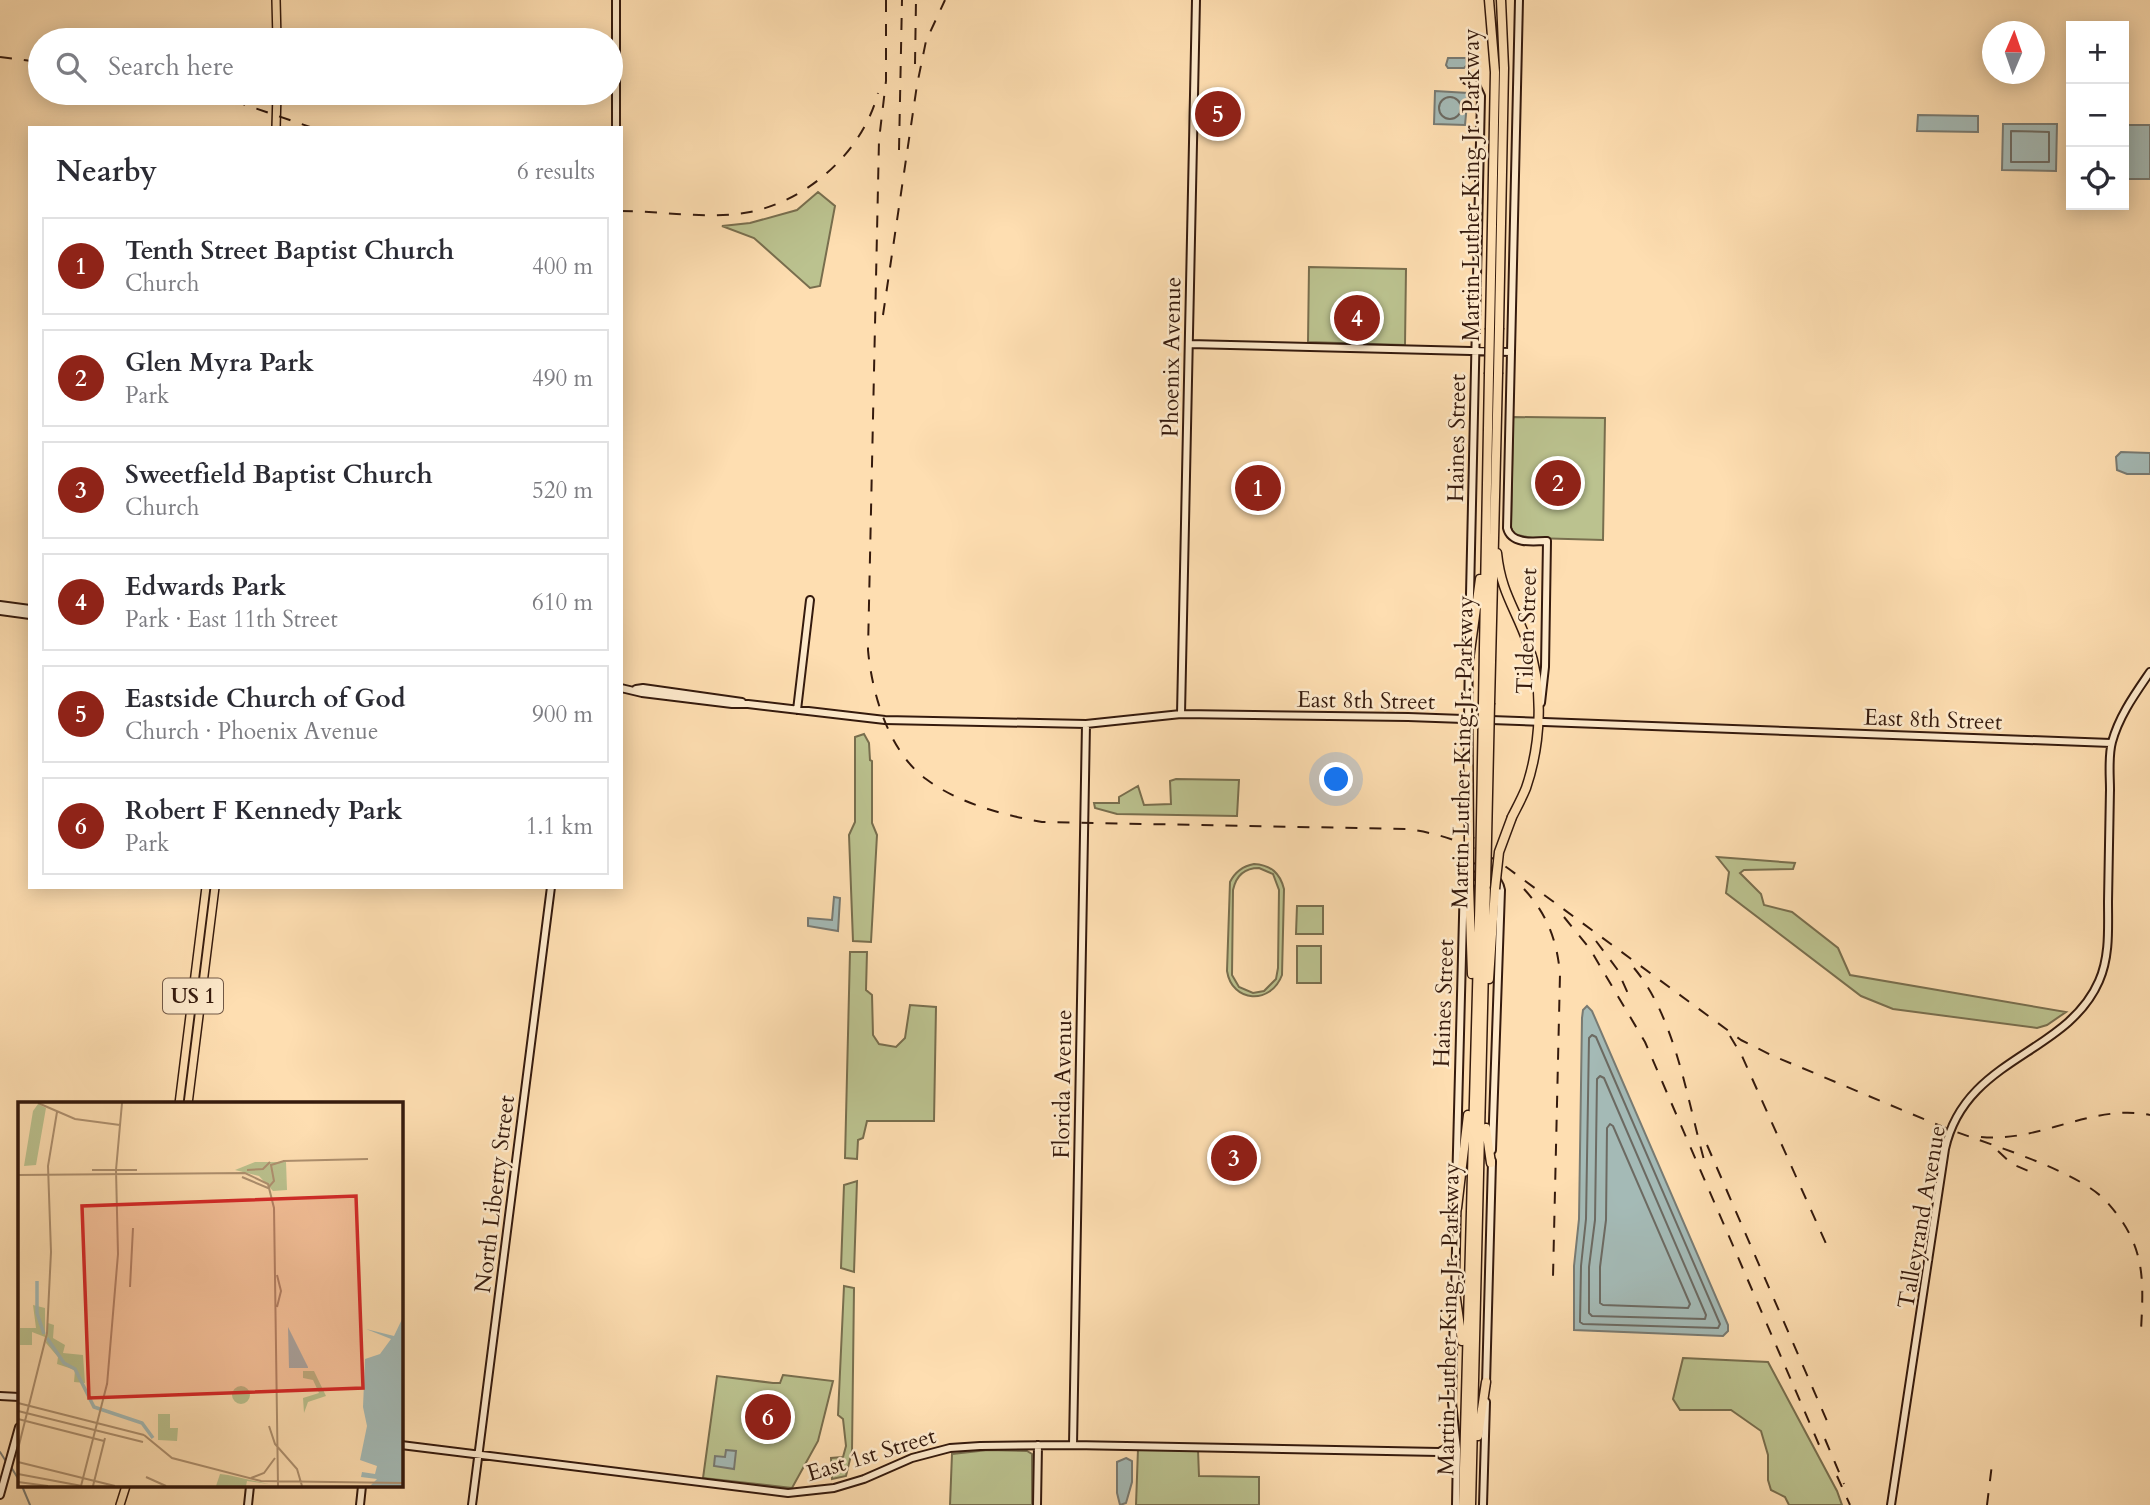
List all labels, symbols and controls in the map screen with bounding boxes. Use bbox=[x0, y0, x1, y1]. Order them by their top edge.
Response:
north arrow bbox=[1982, 21, 2045, 84]
map controls bbox=[2066, 21, 2129, 210]
button: + bbox=[2066, 21, 2129, 84]
search box bbox=[28, 28, 623, 105]
street label: Martin Luther King Jr. Parkway bbox=[1456, 28, 1487, 342]
icon: search bbox=[52, 48, 90, 86]
text: Search here bbox=[108, 49, 234, 84]
button: − bbox=[2066, 84, 2129, 147]
pin: 5 bbox=[1195, 88, 1241, 140]
button: locate bbox=[2066, 147, 2129, 210]
text: Nearby bbox=[56, 151, 157, 192]
text: 6 results bbox=[517, 156, 595, 187]
text: Tenth Street Baptist Church bbox=[125, 233, 454, 268]
text: 1 bbox=[75, 251, 87, 282]
text: 400 m bbox=[532, 251, 593, 282]
text: Church bbox=[125, 268, 199, 299]
street label: Phoenix Avenue bbox=[1155, 276, 1188, 438]
pin: 4 bbox=[1334, 292, 1380, 344]
text: Glen Myra Park bbox=[125, 345, 314, 380]
text: 2 bbox=[75, 363, 87, 394]
text: 490 m bbox=[532, 363, 593, 394]
street label: Haines Street bbox=[1440, 374, 1473, 502]
text: Park bbox=[125, 380, 169, 411]
text: Sweetfield Baptist Church bbox=[125, 457, 433, 492]
pin: 2 bbox=[1535, 457, 1581, 509]
pin: 1 bbox=[1235, 462, 1281, 514]
text: 3 bbox=[75, 475, 87, 506]
text: 520 m bbox=[532, 475, 593, 506]
text: Church bbox=[125, 492, 199, 523]
street label: Tilden Street bbox=[1509, 567, 1544, 695]
text: Edwards Park bbox=[125, 569, 286, 604]
text: 4 bbox=[75, 587, 87, 618]
text: 610 m bbox=[532, 587, 593, 618]
street label: Martin Luther King Jr. Parkway bbox=[1444, 595, 1481, 909]
text: Park · East 11th Street bbox=[125, 604, 338, 635]
text: Eastside Church of God bbox=[125, 681, 405, 716]
street label: East 8th Street bbox=[1297, 684, 1435, 717]
text: 5 bbox=[75, 699, 87, 730]
text: 900 m bbox=[532, 699, 593, 730]
street label: East 8th Street bbox=[1863, 702, 2003, 737]
text: Church · Phoenix Avenue bbox=[125, 716, 378, 747]
your location bbox=[1319, 762, 1353, 796]
text: Robert F Kennedy Park bbox=[125, 793, 403, 828]
text: 6 bbox=[75, 811, 87, 842]
text: 1.1 km bbox=[526, 811, 593, 842]
text: Park bbox=[125, 828, 169, 859]
street label: Haines Street bbox=[1426, 938, 1461, 1068]
road number: US 1 bbox=[163, 978, 223, 1014]
street label: Florida Avenue bbox=[1046, 1009, 1079, 1159]
street label: North Liberty Street bbox=[467, 1093, 522, 1295]
inset map bbox=[18, 1102, 402, 1488]
street label: Talleyrand Avenue bbox=[1890, 1123, 1953, 1311]
pin: 3 bbox=[1211, 1132, 1257, 1184]
street label: Martin Luther King Jr. Parkway bbox=[1430, 1162, 1467, 1476]
pin: 6 bbox=[745, 1391, 791, 1443]
street label: East 1st Street bbox=[803, 1420, 940, 1489]

